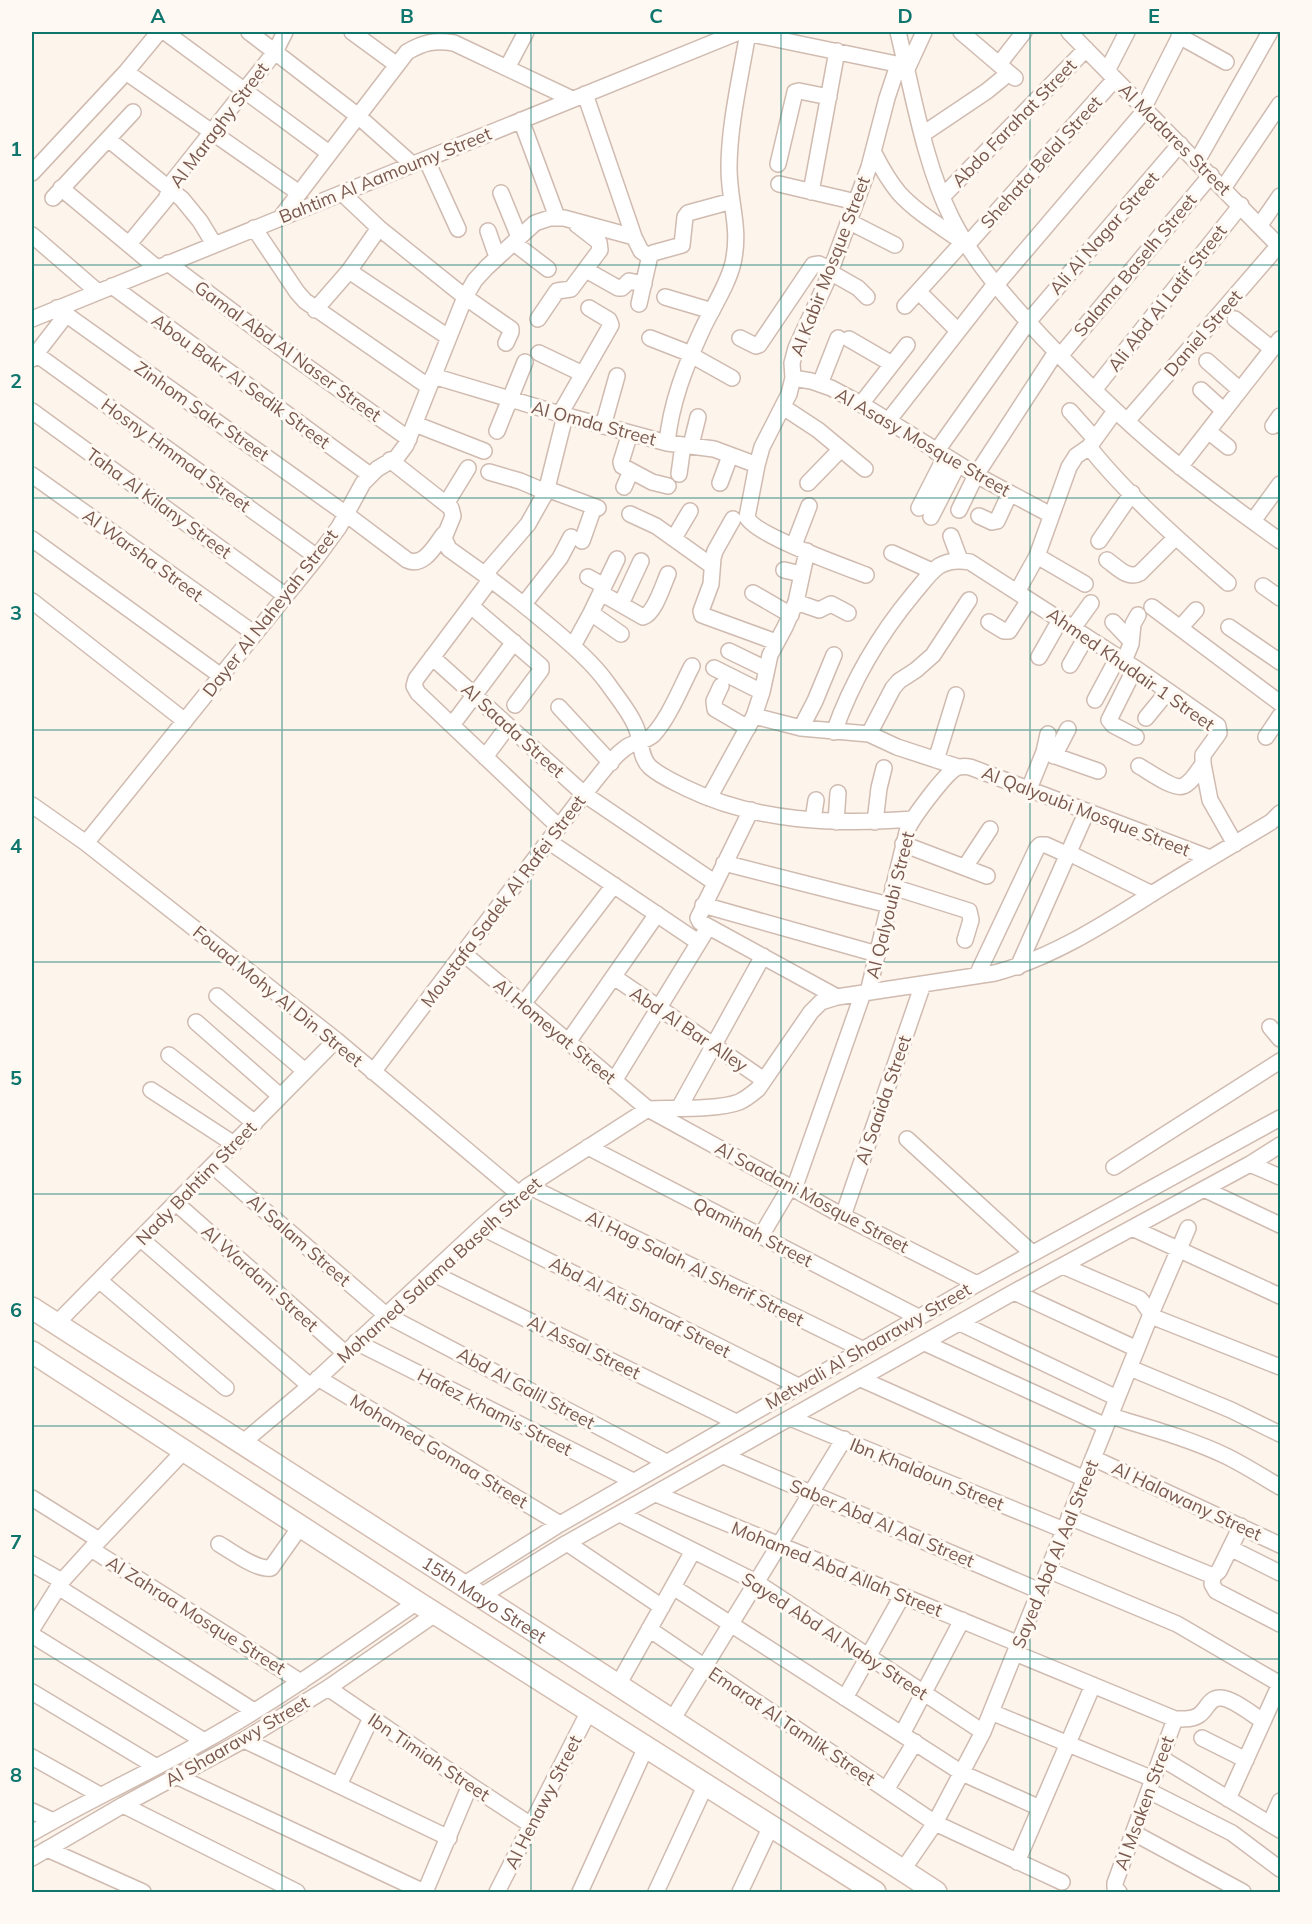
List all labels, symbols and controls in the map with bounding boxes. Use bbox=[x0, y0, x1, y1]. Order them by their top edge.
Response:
text: A bbox=[151, 3, 166, 28]
text: B bbox=[400, 3, 414, 28]
text: C bbox=[649, 3, 663, 28]
text: D bbox=[897, 3, 913, 28]
text: E bbox=[1148, 3, 1160, 28]
street label: Abdo Farahat Street bbox=[947, 54, 1081, 192]
street label: Al Maraghy Street bbox=[164, 58, 274, 192]
street label: Al Madares Street bbox=[1114, 78, 1236, 200]
street label: Shehata Belal Street bbox=[975, 91, 1107, 233]
street label: Bahtim Al Aamoumy Street bbox=[275, 122, 495, 228]
text: 1 bbox=[10, 136, 22, 161]
street label: Ali Al Nagar Street bbox=[1044, 167, 1164, 299]
street label: Al Kabir Mosque Street bbox=[785, 173, 875, 359]
street label: Salama Baselh Street bbox=[1069, 189, 1201, 341]
street label: Ali Abd Al Latif Street bbox=[1103, 220, 1231, 376]
street label: Gamal Abd Al Naser Street bbox=[190, 275, 386, 427]
street label: Daniel Street bbox=[1159, 285, 1247, 381]
street label: Abou Bakr Al Sedik Street bbox=[147, 309, 335, 453]
street label: Zinhom Sakr Street bbox=[130, 356, 274, 466]
text: 2 bbox=[10, 368, 22, 393]
street label: Al Asasy Mosque Street bbox=[831, 382, 1015, 502]
street label: Hosny Hmmad Street bbox=[97, 393, 255, 517]
street label: Al Omda Street bbox=[529, 395, 659, 451]
street label: Taha Al Kilany Street bbox=[82, 443, 236, 563]
street label: Al Warsha Street bbox=[78, 504, 208, 606]
street label: Dayer Al Naheyah Street bbox=[197, 525, 343, 701]
text: 3 bbox=[10, 600, 22, 625]
street label: Ahmed Khudair 1 Street bbox=[1043, 602, 1219, 736]
street label: Al Saada Street bbox=[457, 678, 569, 782]
street label: Al Qalyoubi Mosque Street bbox=[979, 761, 1193, 861]
street label: Moustafa Sadek Al Rafei Street bbox=[416, 790, 590, 1012]
street label: Al Qalyoubi Street bbox=[861, 829, 919, 981]
text: 4 bbox=[10, 833, 22, 858]
street label: Fouad Mohy Al Din Street bbox=[188, 920, 368, 1072]
street label: Al Homeyat Street bbox=[489, 973, 621, 1089]
street label: Abd Al Bar Alley bbox=[626, 981, 753, 1077]
street label: Al Saaida Street bbox=[850, 1032, 916, 1168]
text: 5 bbox=[10, 1065, 22, 1090]
street label: Nady Bahtim Street bbox=[131, 1116, 261, 1250]
street label: Al Saadani Mosque Street bbox=[711, 1136, 913, 1258]
street label: Mohamed Salama Baselh Street bbox=[332, 1172, 546, 1368]
street label: Al Salam Street bbox=[243, 1189, 355, 1291]
street label: Qamihah Street bbox=[689, 1192, 817, 1272]
street label: Al Hag Salah Al Sherif Street bbox=[582, 1205, 808, 1331]
street label: Al Wardani Street bbox=[197, 1219, 323, 1337]
street label: Abd Al Ati Sharaf Street bbox=[545, 1251, 735, 1363]
street label: Metwali Al Shaarawy Street bbox=[761, 1278, 975, 1414]
text: 6 bbox=[10, 1297, 22, 1322]
street label: Al Assal Street bbox=[524, 1310, 644, 1384]
street label: Abd Al Galil Street bbox=[453, 1342, 599, 1434]
street label: Hafez Khamis Street bbox=[414, 1363, 576, 1461]
street label: Mohamed Gomaa Street bbox=[346, 1389, 532, 1513]
street label: Ibn Khaldoun Street bbox=[847, 1433, 1007, 1515]
street label: Sayed Abd Al Aal Street bbox=[1007, 1456, 1103, 1652]
street label: Al Halawany Street bbox=[1108, 1456, 1266, 1546]
street label: Saber Abd Al Aal Street bbox=[786, 1474, 978, 1572]
street label: Mohamed Abd Allah Street bbox=[728, 1516, 946, 1622]
text: 7 bbox=[10, 1529, 22, 1554]
street label: Al Zahraa Mosque Street bbox=[102, 1550, 290, 1680]
street label: 15th Mayo Street bbox=[418, 1551, 551, 1648]
street label: Sayed Abd Al Naby Street bbox=[738, 1567, 932, 1705]
street label: Emarat Al Tamlik Street bbox=[704, 1662, 880, 1790]
street label: Al Shaarawy Street bbox=[161, 1690, 313, 1792]
street label: Ibn Timiah Street bbox=[364, 1708, 494, 1806]
street label: Al Henawy Street bbox=[499, 1731, 587, 1873]
street label: Al Msaken Street bbox=[1109, 1733, 1179, 1873]
text: 8 bbox=[10, 1762, 22, 1787]

